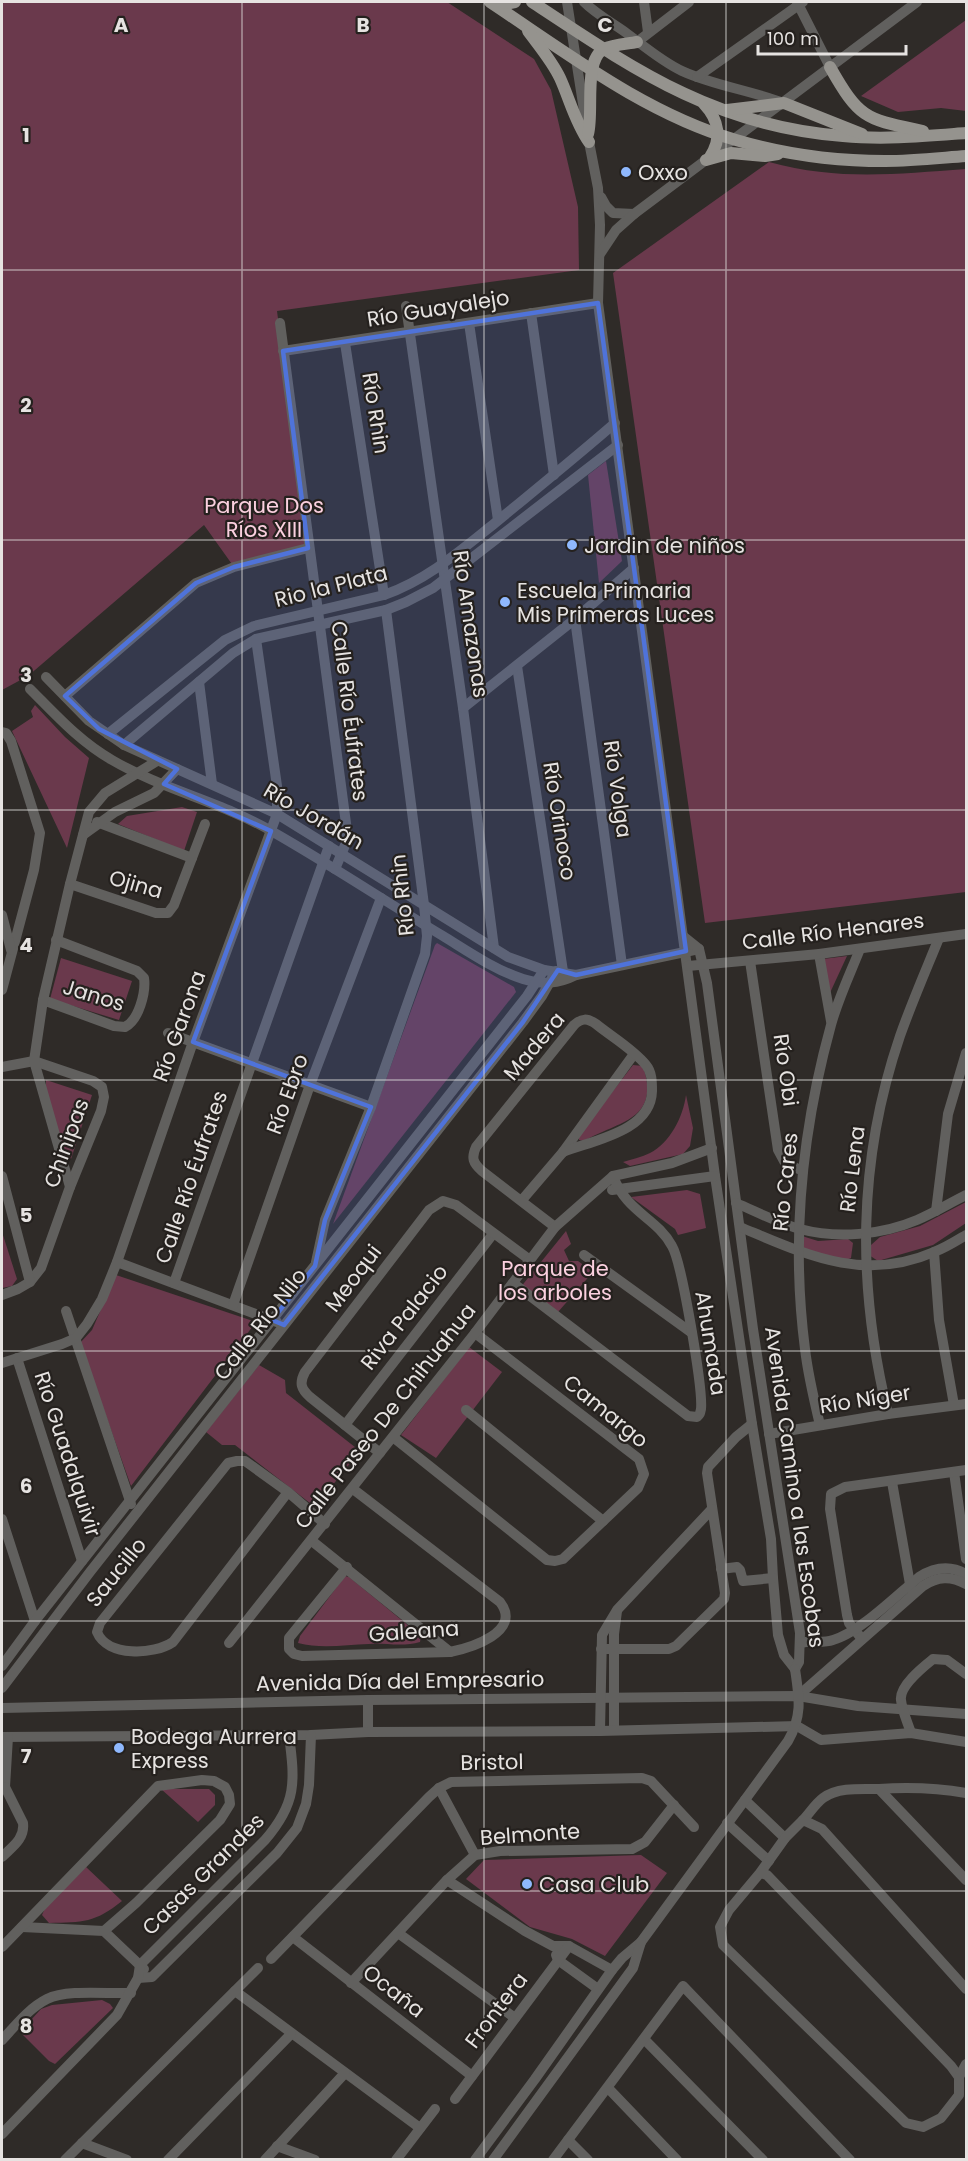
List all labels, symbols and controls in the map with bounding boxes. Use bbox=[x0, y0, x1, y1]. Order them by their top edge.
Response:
text: A bbox=[114, 11, 129, 39]
text: B bbox=[356, 11, 370, 39]
text: C bbox=[597, 11, 613, 39]
scale bar bbox=[758, 18, 906, 56]
text: 100 m bbox=[767, 26, 819, 51]
text: 1 bbox=[22, 121, 30, 149]
place label: Oxxo bbox=[638, 158, 688, 187]
marker: Oxxo bbox=[619, 165, 633, 179]
street label: Río Guayalejo bbox=[365, 282, 511, 334]
street label: Río Rhin bbox=[355, 370, 397, 456]
text: 2 bbox=[20, 391, 32, 419]
park label: Parque Dos Ríos XIII bbox=[204, 491, 324, 544]
place label: Jardin de niños bbox=[584, 531, 745, 560]
marker: Jardin de niños bbox=[565, 538, 579, 552]
street label: Río Amazonas bbox=[446, 548, 496, 700]
street label: Rio la Plata bbox=[272, 558, 390, 614]
place label: Escuela Primaria Mis Primeras Luces bbox=[517, 576, 714, 629]
marker: Escuela Primaria Mis Primeras Luces bbox=[498, 595, 512, 609]
street label: Calle Río Éufrates bbox=[325, 619, 375, 803]
text: 3 bbox=[20, 661, 32, 689]
street label: Río Volga bbox=[597, 738, 639, 840]
street label: Río Orinoco bbox=[536, 760, 584, 882]
street label: Río Jordán bbox=[259, 776, 369, 856]
street label: Río Rhin bbox=[383, 853, 421, 937]
street label: Ojina bbox=[106, 863, 166, 905]
street label: Calle Río Henares bbox=[740, 905, 926, 957]
text: 4 bbox=[19, 931, 33, 959]
street label: Río Garona bbox=[145, 966, 213, 1086]
street label: Janos bbox=[60, 972, 128, 1018]
street label: Madera bbox=[497, 1005, 571, 1087]
street label: Río Obi bbox=[767, 1032, 805, 1108]
street label: Río Ebro bbox=[259, 1050, 315, 1138]
street label: Calle Río Éufrates bbox=[148, 1087, 234, 1267]
street label: Chinipas bbox=[37, 1094, 95, 1192]
street label: Río Lena bbox=[832, 1124, 872, 1214]
street label: Río Cares bbox=[765, 1131, 805, 1233]
text: 5 bbox=[20, 1201, 33, 1229]
street label: Meoqui bbox=[318, 1238, 388, 1318]
park label: Parque de los arboles bbox=[498, 1254, 612, 1307]
street label: Riva Palacio bbox=[354, 1258, 454, 1376]
street label: Calle Río Nilo bbox=[207, 1262, 313, 1386]
street label: Ahumada bbox=[688, 1289, 734, 1397]
street label: Calle Paseo De Chihuahua bbox=[288, 1297, 482, 1535]
street label: Avenida Camino a las Escobas bbox=[758, 1324, 832, 1650]
street label: Río Guadalquivir bbox=[28, 1368, 108, 1540]
street label: Camargo bbox=[557, 1368, 655, 1454]
street label: Río Níger bbox=[817, 1377, 913, 1421]
text: 6 bbox=[20, 1472, 32, 1500]
street label: Saucillo bbox=[79, 1531, 153, 1613]
street label: Galeana bbox=[368, 1613, 460, 1649]
street label: Avenida Día del Empresario bbox=[256, 1664, 544, 1698]
place label: Bodega Aurrera Express bbox=[131, 1722, 297, 1775]
marker: Bodega Aurrera Express bbox=[112, 1741, 126, 1755]
text: 7 bbox=[21, 1742, 32, 1770]
street label: Bristol bbox=[460, 1747, 524, 1777]
street label: Casas Grandes bbox=[135, 1806, 271, 1942]
street label: Belmonte bbox=[479, 1816, 581, 1852]
place label: Casa Club bbox=[539, 1870, 649, 1899]
marker: Casa Club bbox=[520, 1877, 534, 1891]
street label: Ocaña bbox=[357, 1958, 431, 2024]
street label: Frontera bbox=[458, 1966, 534, 2054]
text: 8 bbox=[20, 2012, 32, 2040]

